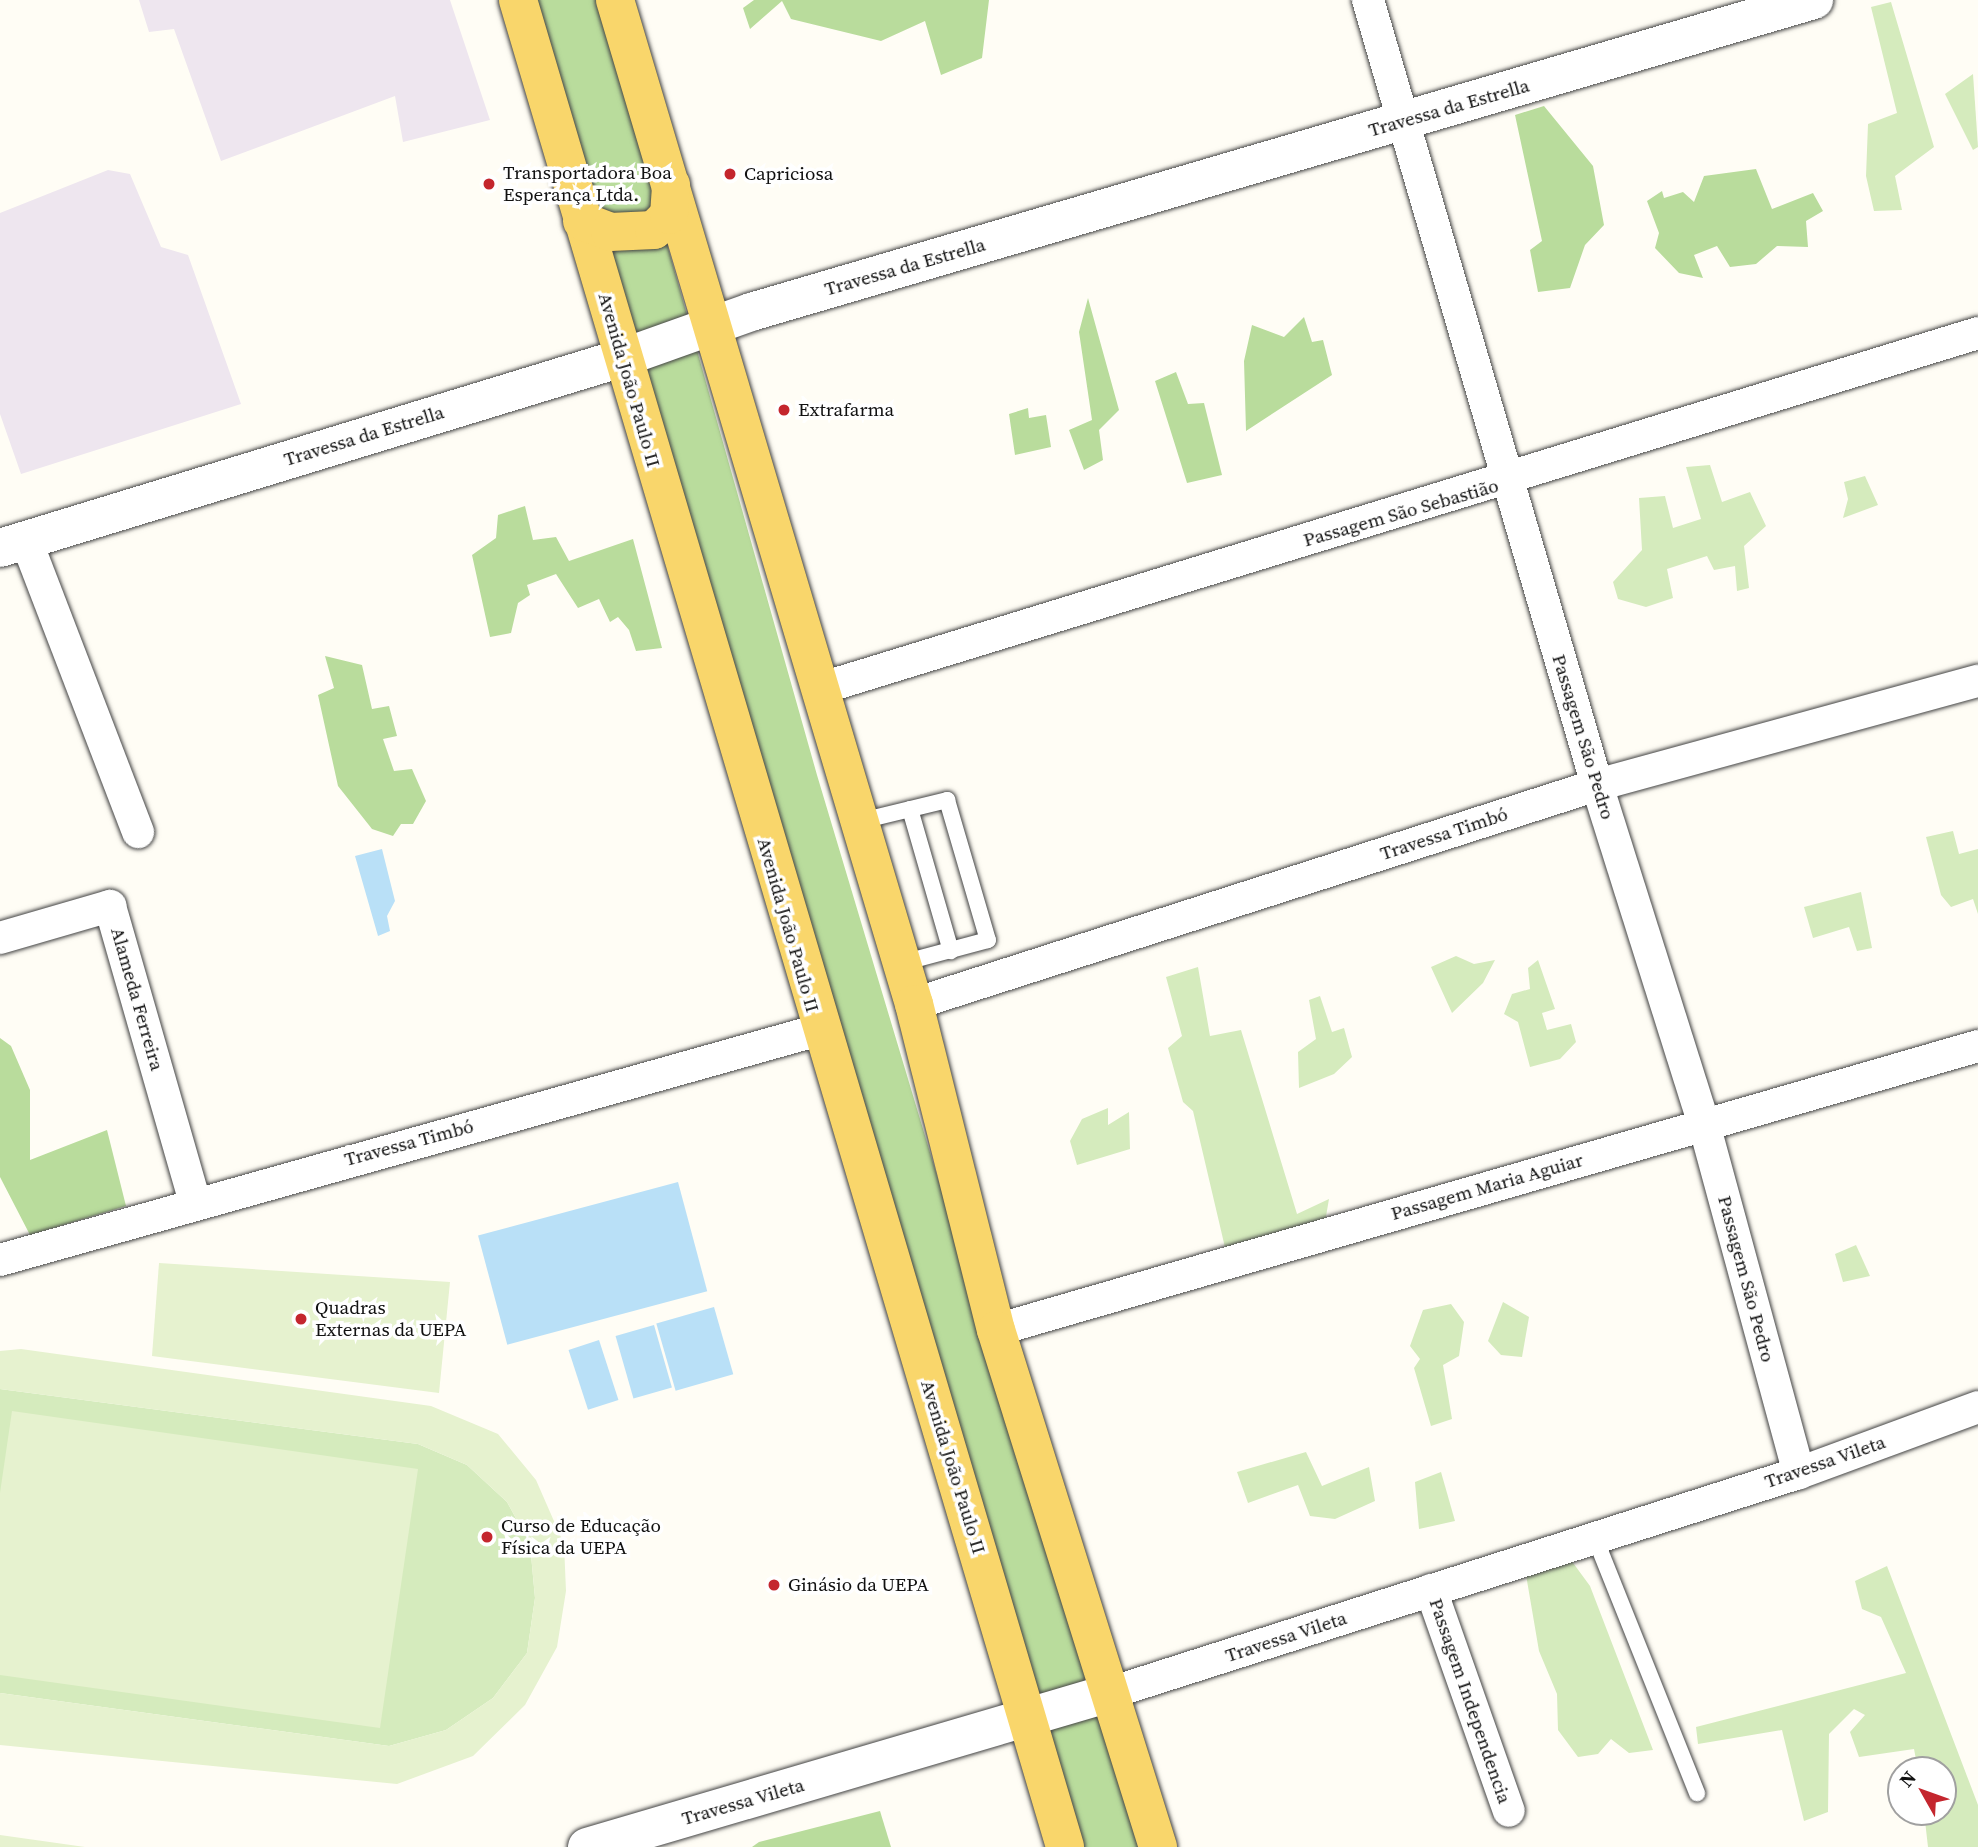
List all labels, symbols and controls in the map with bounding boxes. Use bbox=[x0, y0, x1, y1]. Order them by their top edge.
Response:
street label: Travessa da Estrella bbox=[1366, 74, 1532, 142]
place label: Transportadora Boa Esperança Ltda. bbox=[503, 162, 672, 206]
place label: Capriciosa bbox=[744, 163, 833, 185]
marker: Capriciosa bbox=[722, 166, 738, 182]
marker: Transportadora Boa Esperança Ltda. bbox=[481, 176, 497, 192]
street label: Travessa da Estrella bbox=[822, 233, 988, 301]
street label: Avenida João Paulo II bbox=[593, 290, 665, 470]
place label: Extrafarma bbox=[798, 399, 894, 421]
street label: Travessa da Estrella bbox=[281, 401, 447, 471]
marker: Extrafarma bbox=[776, 402, 792, 418]
street label: Passagem São Sebastião bbox=[1301, 474, 1501, 552]
street label: Passagem São Pedro bbox=[1547, 652, 1619, 822]
street label: Travessa Timbó bbox=[1377, 803, 1511, 865]
street label: Avenida João Paulo II bbox=[752, 835, 824, 1015]
street label: Alameda Ferreira bbox=[106, 925, 168, 1073]
street label: Travessa Timbó bbox=[342, 1115, 476, 1171]
street label: Passagem Maria Aguiar bbox=[1388, 1149, 1586, 1225]
street label: Passagem São Pedro bbox=[1713, 1193, 1779, 1365]
place label: Quadras Externas da UEPA bbox=[315, 1297, 466, 1341]
marker: Quadras Externas da UEPA bbox=[293, 1311, 309, 1327]
street label: Avenida João Paulo II bbox=[916, 1377, 990, 1557]
street label: Travessa Vileta bbox=[1761, 1431, 1889, 1493]
place label: Curso de Educação Física da UEPA bbox=[501, 1515, 661, 1559]
marker: Curso de Educação Física da UEPA bbox=[479, 1529, 495, 1545]
place label: Ginásio da UEPA bbox=[788, 1574, 929, 1596]
marker: Ginásio da UEPA bbox=[766, 1577, 782, 1593]
street label: Passagem Independencia bbox=[1424, 1595, 1516, 1807]
street label: Travessa Vileta bbox=[1222, 1607, 1350, 1667]
north arrow bbox=[1887, 1756, 1957, 1826]
text: N bbox=[1893, 1765, 1922, 1792]
street label: Travessa Vileta bbox=[679, 1774, 807, 1830]

